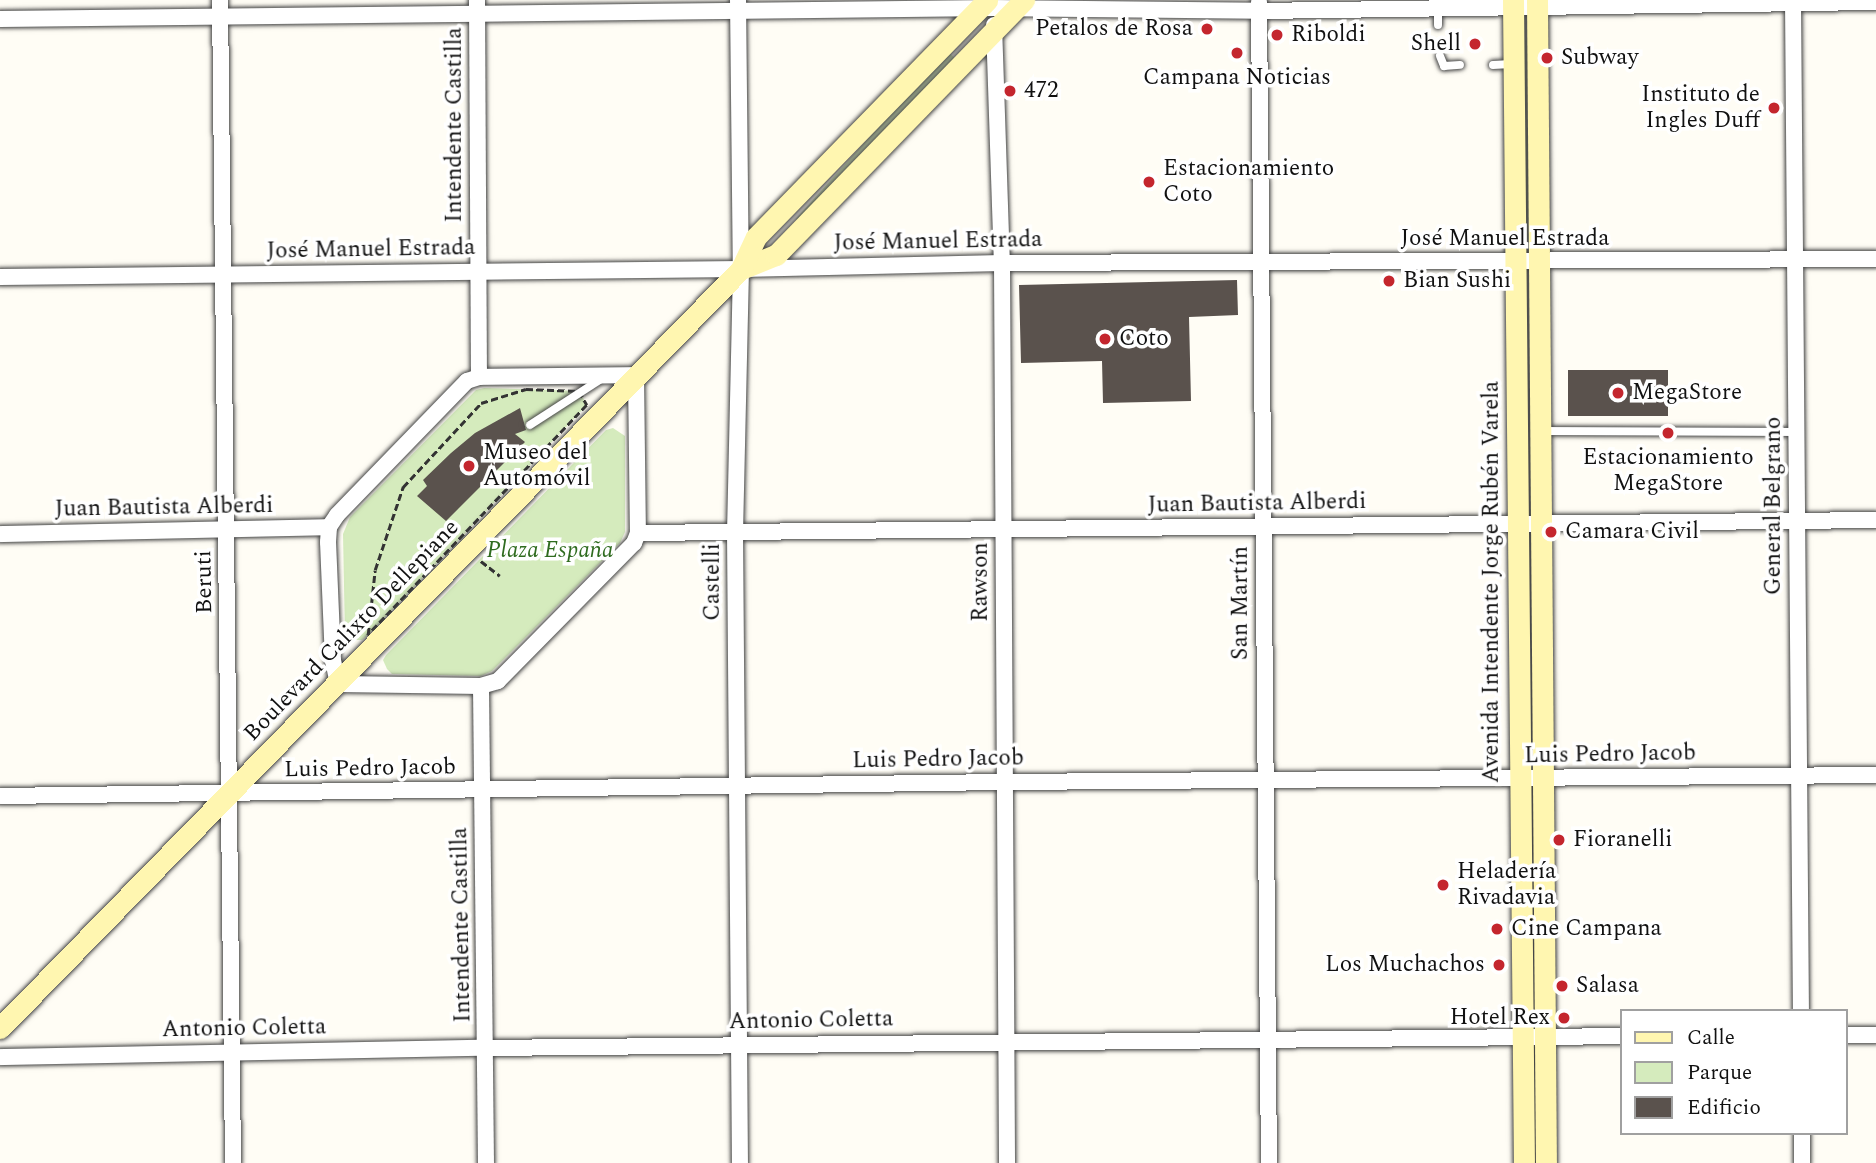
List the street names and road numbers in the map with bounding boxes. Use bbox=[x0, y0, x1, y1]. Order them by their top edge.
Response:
street label: Intendente Castilla bbox=[441, 27, 469, 223]
street label: José Manuel Estrada bbox=[1401, 225, 1609, 253]
street label: José Manuel Estrada bbox=[833, 226, 1043, 258]
street label: José Manuel Estrada bbox=[266, 234, 476, 266]
street label: Avenida Intendente Jorge Rubén Varela bbox=[1478, 381, 1506, 783]
street label: General Belgrano bbox=[1760, 417, 1788, 595]
street label: Juan Bautista Alberdi bbox=[1147, 488, 1367, 520]
street label: Juan Bautista Alberdi bbox=[54, 492, 274, 524]
street label: Boulevard Calixto Dellepiane bbox=[239, 514, 465, 748]
street label: Rawson bbox=[967, 542, 995, 622]
street label: Castelli bbox=[699, 543, 727, 621]
street label: San Martín bbox=[1227, 546, 1255, 660]
street label: Beruti bbox=[191, 550, 219, 614]
street label: Luis Pedro Jacob bbox=[1524, 740, 1696, 770]
street label: Luis Pedro Jacob bbox=[852, 745, 1024, 775]
street label: Luis Pedro Jacob bbox=[284, 754, 456, 784]
street label: Intendente Castilla bbox=[446, 827, 478, 1023]
street label: Antonio Coletta bbox=[729, 1006, 893, 1036]
street label: Antonio Coletta bbox=[162, 1014, 326, 1044]

